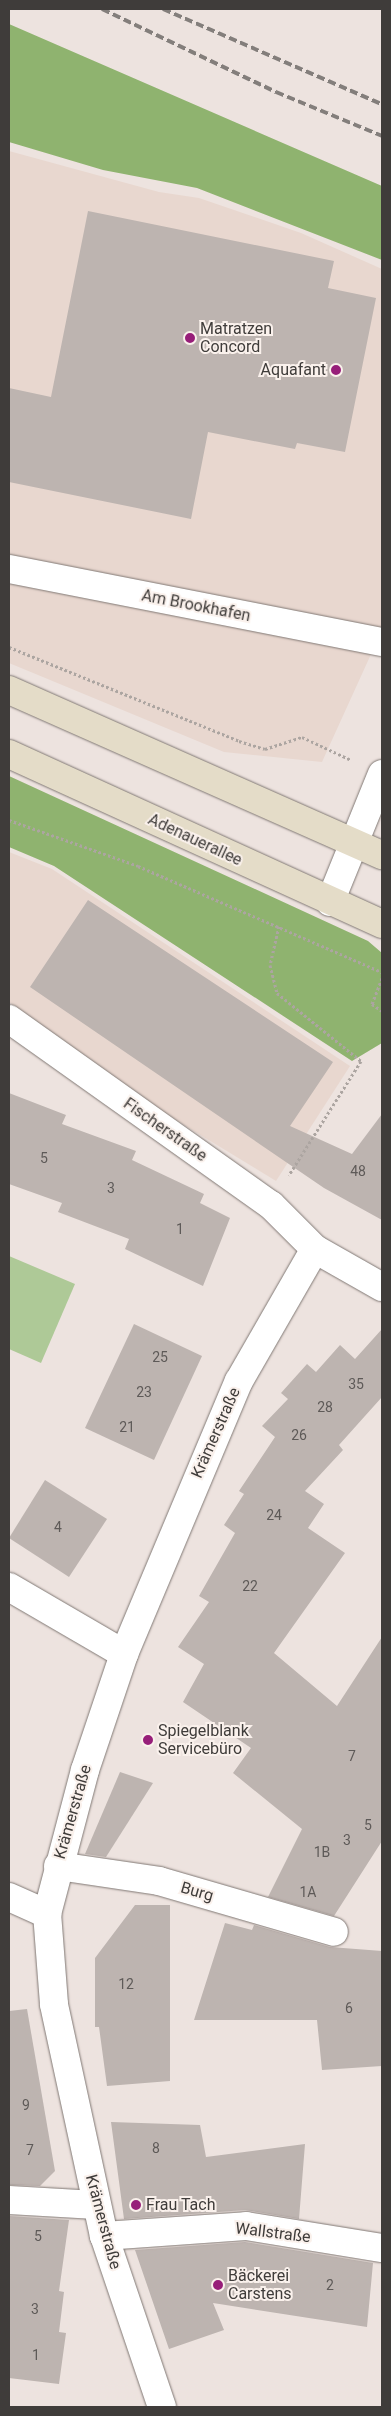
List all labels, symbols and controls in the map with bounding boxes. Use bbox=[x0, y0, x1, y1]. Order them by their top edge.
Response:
place label: Matratzen Concord bbox=[200, 319, 272, 357]
marker: Matratzen Concord bbox=[184, 332, 196, 344]
place label: Aquafant bbox=[261, 360, 326, 380]
marker: Aquafant bbox=[330, 364, 342, 376]
street label: Am Brookhafen bbox=[140, 586, 252, 626]
street label: Adenauerallee bbox=[145, 810, 245, 870]
street label: Fischerstraße bbox=[120, 1094, 210, 1166]
house number: 5 bbox=[40, 1150, 48, 1166]
house number: 48 bbox=[350, 1163, 366, 1179]
house number: 3 bbox=[107, 1180, 115, 1196]
house number: 1 bbox=[176, 1221, 184, 1237]
house number: 25 bbox=[152, 1349, 168, 1365]
house number: 35 bbox=[348, 1376, 364, 1392]
house number: 23 bbox=[136, 1384, 152, 1400]
street label: Krämerstraße bbox=[187, 1385, 245, 1481]
house number: 28 bbox=[317, 1399, 333, 1415]
house number: 21 bbox=[119, 1419, 135, 1435]
house number: 26 bbox=[291, 1427, 307, 1443]
house number: 24 bbox=[266, 1507, 282, 1523]
house number: 4 bbox=[54, 1519, 62, 1535]
house number: 22 bbox=[242, 1578, 258, 1594]
place label: Spiegelblank Servicebüro bbox=[158, 1721, 249, 1759]
marker: Spiegelblank Servicebüro bbox=[142, 1734, 154, 1746]
house number: 7 bbox=[348, 1748, 356, 1764]
street label: Krämerstraße bbox=[50, 1763, 96, 1861]
house number: 5 bbox=[364, 1817, 372, 1833]
house number: 3 bbox=[343, 1832, 351, 1848]
house number: 1B bbox=[314, 1844, 330, 1860]
street label: Burg bbox=[178, 1878, 216, 1906]
house number: 1A bbox=[299, 1884, 317, 1900]
house number: 12 bbox=[118, 1976, 134, 1992]
house number: 6 bbox=[345, 2000, 353, 2016]
house number: 9 bbox=[22, 2097, 30, 2113]
house number: 8 bbox=[152, 2140, 160, 2156]
house number: 7 bbox=[26, 2142, 34, 2158]
street label: Krämerstraße bbox=[81, 2173, 125, 2271]
place label: Frau Tach bbox=[146, 2195, 216, 2215]
marker: Frau Tach bbox=[130, 2199, 142, 2211]
street label: Wallstraße bbox=[234, 2219, 312, 2247]
house number: 5 bbox=[34, 2228, 42, 2244]
place label: Bäckerei Carstens bbox=[228, 2266, 292, 2304]
house number: 2 bbox=[326, 2277, 334, 2293]
marker: Bäckerei Carstens bbox=[212, 2279, 224, 2291]
house number: 3 bbox=[31, 2301, 39, 2317]
house number: 1 bbox=[32, 2347, 40, 2363]

